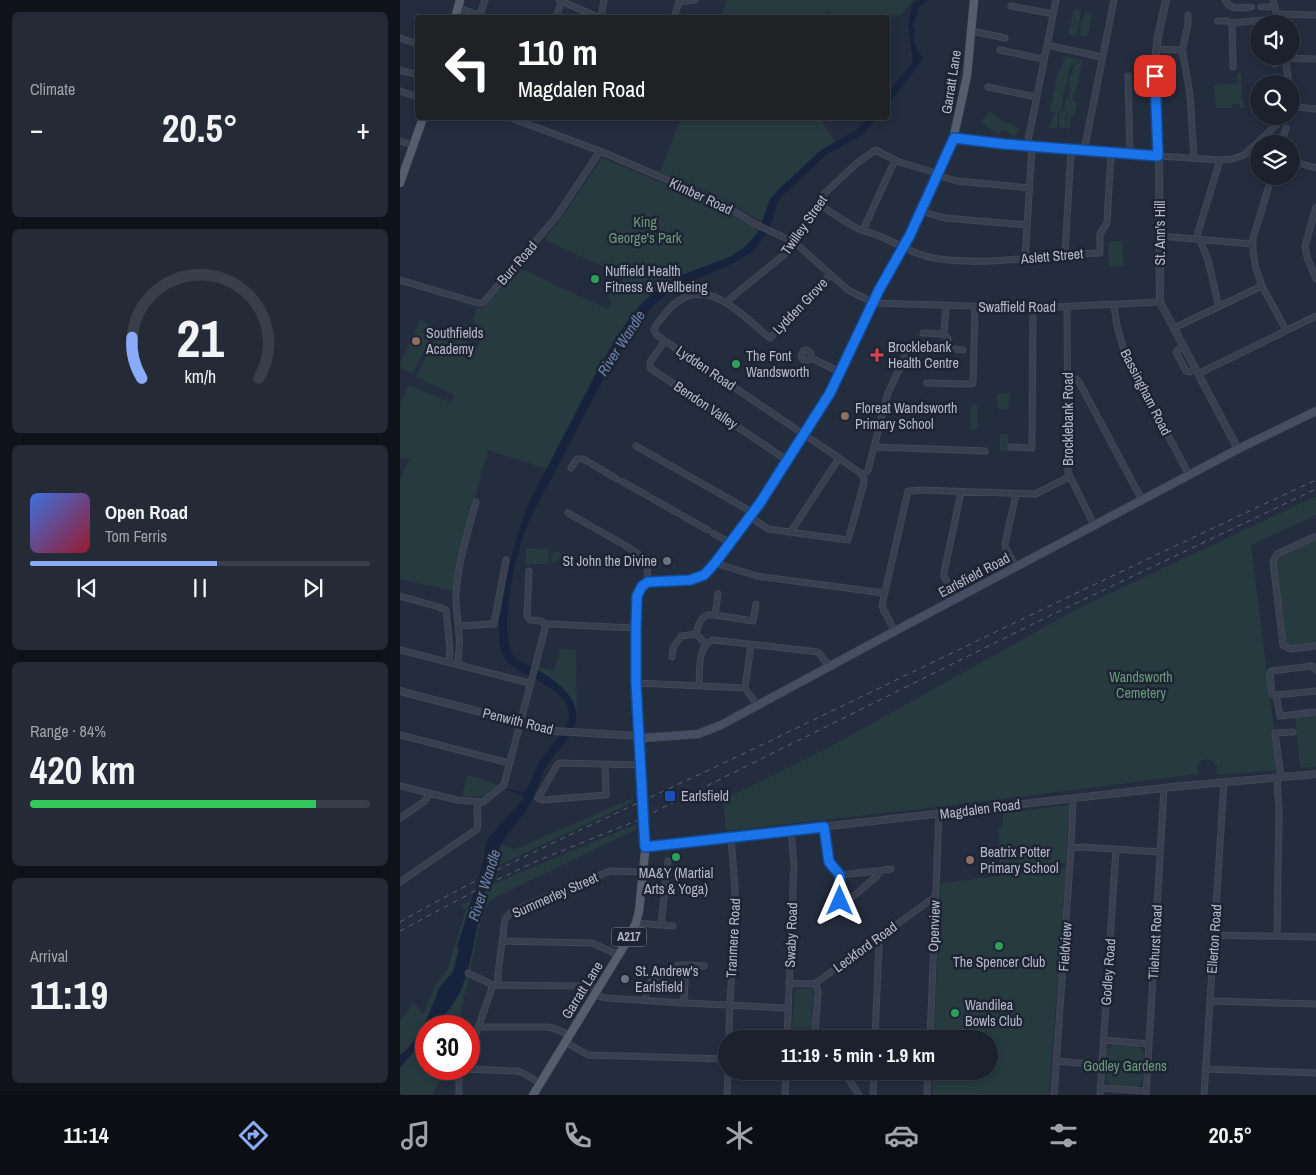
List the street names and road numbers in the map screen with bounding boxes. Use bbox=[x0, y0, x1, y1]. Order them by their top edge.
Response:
street label: Garratt Lane bbox=[937, 49, 965, 115]
street label: Kimber Road bbox=[667, 174, 735, 218]
street label: Twilley Street bbox=[777, 192, 831, 258]
street label: St. Ann's Hill bbox=[1151, 201, 1169, 265]
street label: Burr Road bbox=[493, 237, 541, 289]
street label: Aslett Street bbox=[1019, 244, 1084, 268]
street label: Lydden Grove bbox=[769, 274, 831, 338]
street label: Swaffield Road bbox=[978, 298, 1056, 316]
street label: Lydden Road bbox=[673, 342, 739, 394]
street label: Bassingham Road bbox=[1117, 346, 1175, 438]
street label: Brocklebank Road bbox=[1059, 372, 1077, 466]
street label: Bendon Valley bbox=[671, 377, 742, 433]
street label: Earlsfield Road bbox=[935, 549, 1013, 601]
street label: Penwith Road bbox=[481, 704, 555, 738]
street label: Magdalen Road bbox=[939, 795, 1021, 823]
street label: Summerley Street bbox=[509, 868, 601, 922]
street label: Tranmere Road bbox=[722, 898, 744, 978]
street label: Openview bbox=[924, 899, 944, 952]
street label: Swaby Road bbox=[781, 902, 801, 968]
street label: Tilehurst Road bbox=[1144, 904, 1166, 980]
street label: Ellerton Road bbox=[1203, 904, 1225, 974]
street label: Leckford Road bbox=[830, 918, 900, 976]
street label: Fieldview bbox=[1054, 921, 1076, 972]
road number: A217 bbox=[612, 928, 646, 946]
street label: Godley Road bbox=[1097, 938, 1119, 1006]
street label: Garratt Lane bbox=[557, 958, 607, 1022]

